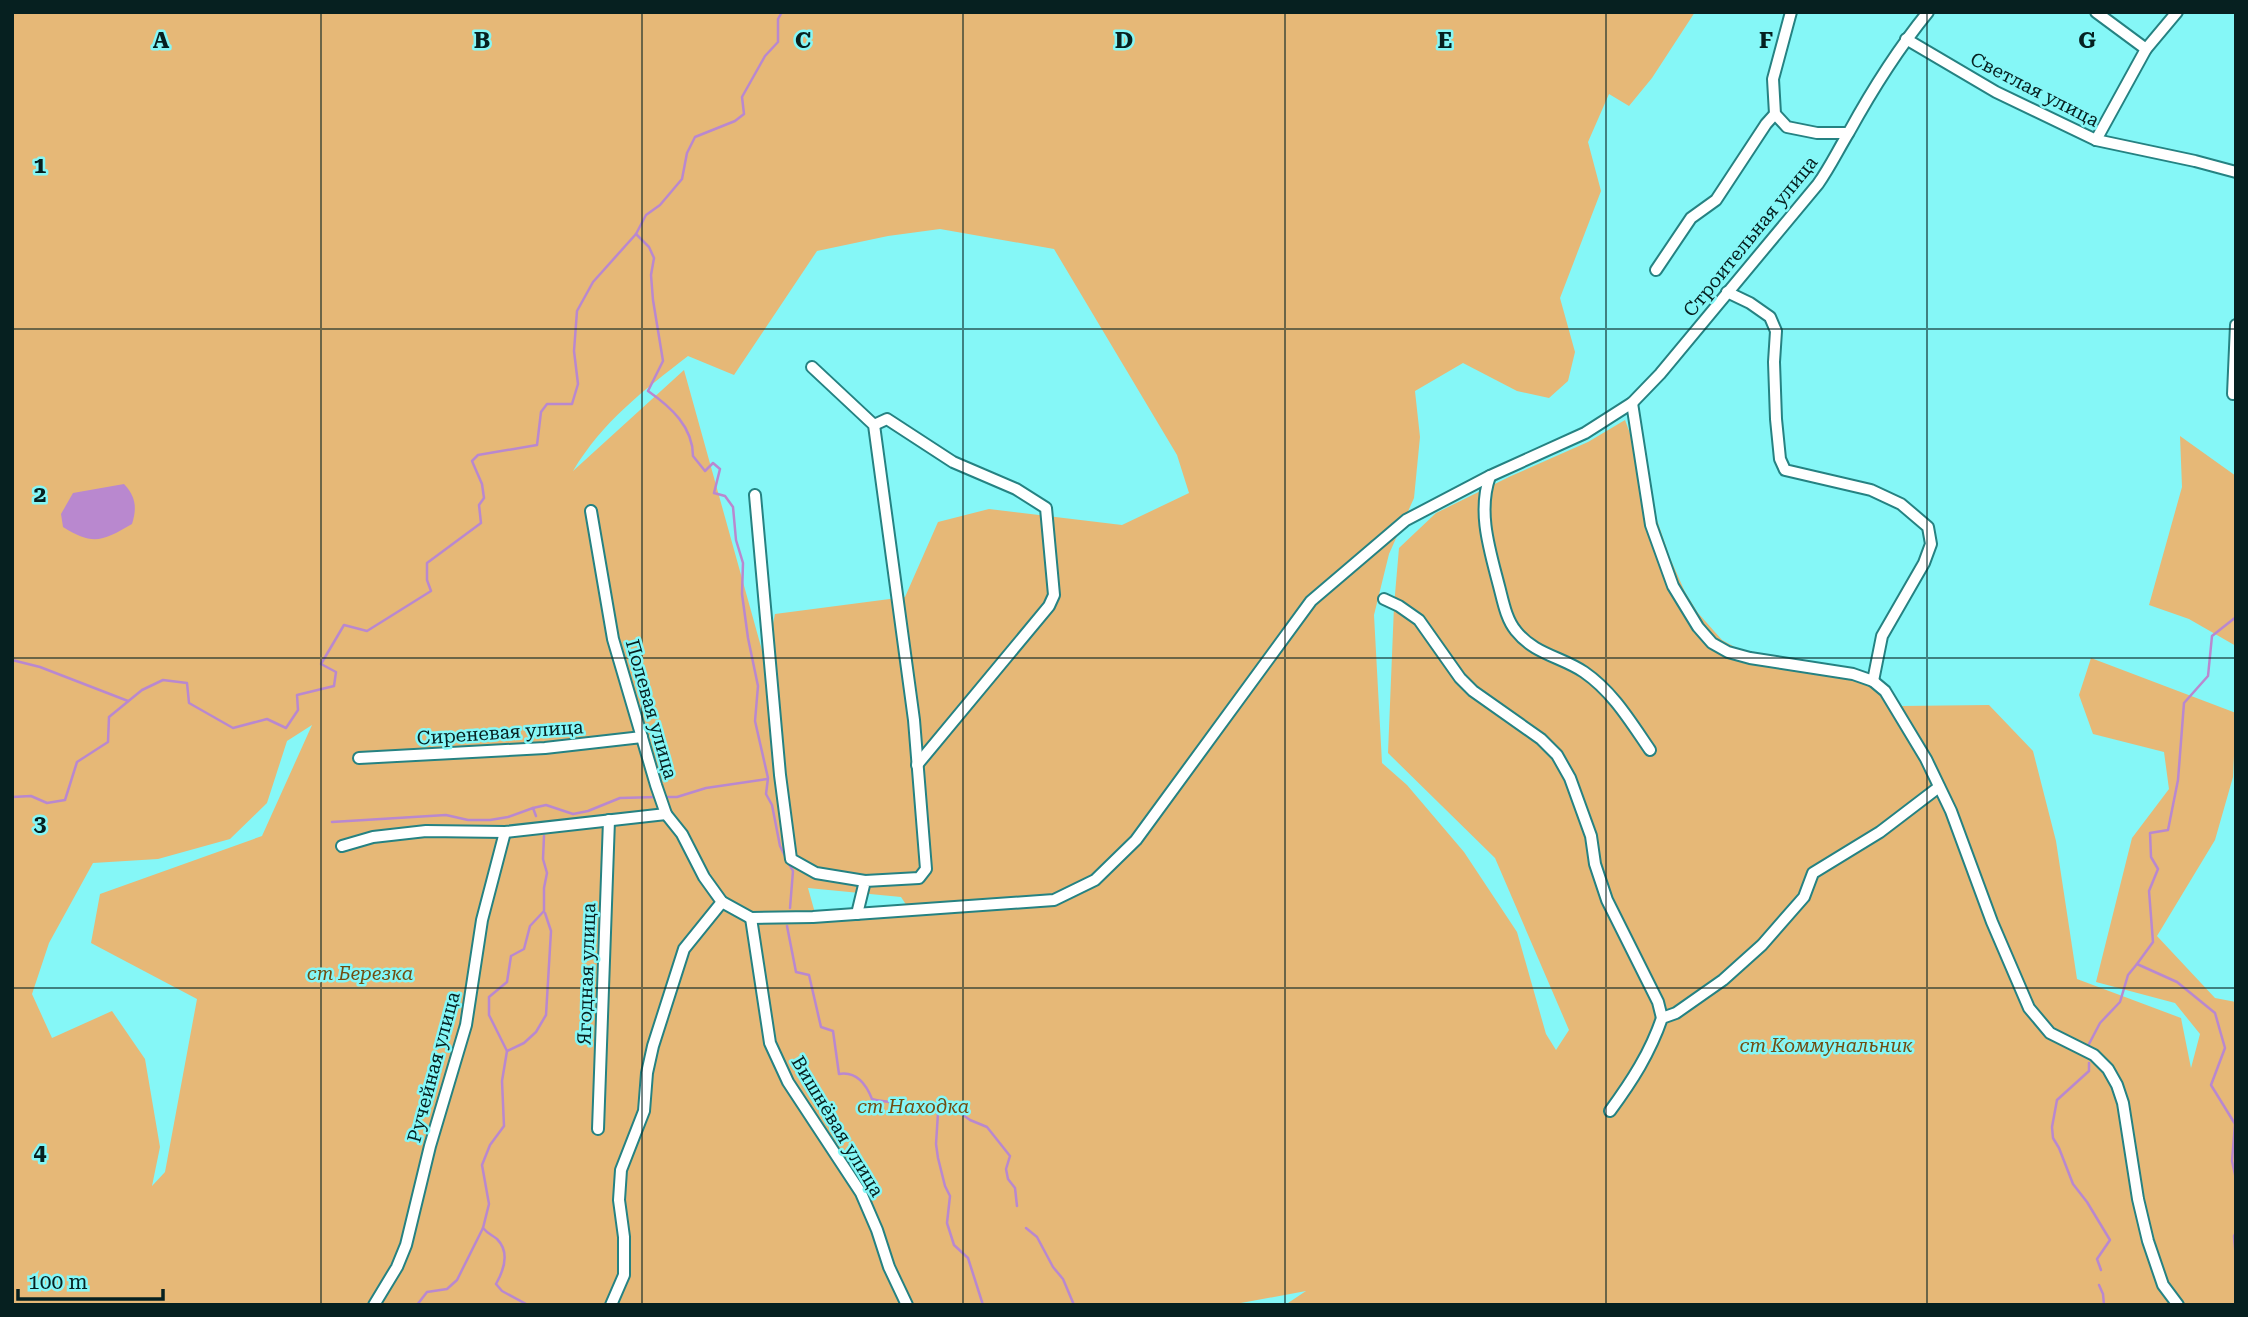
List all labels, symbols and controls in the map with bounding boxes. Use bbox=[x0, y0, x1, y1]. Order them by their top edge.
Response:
text: A bbox=[153, 27, 170, 54]
text: B bbox=[474, 27, 490, 54]
text: C bbox=[795, 27, 811, 54]
text: D bbox=[1115, 27, 1133, 54]
text: E bbox=[1438, 27, 1452, 54]
text: F bbox=[1759, 27, 1773, 54]
text: G bbox=[2078, 27, 2096, 54]
street label: Светлая улица bbox=[1967, 47, 2104, 132]
street label: Строительная улица bbox=[1678, 151, 1823, 321]
text: 1 bbox=[34, 152, 47, 179]
text: 2 bbox=[34, 481, 46, 508]
street label: Полевая улица bbox=[621, 637, 683, 782]
street label: Сиреневая улица bbox=[416, 715, 585, 750]
text: 3 bbox=[34, 810, 47, 837]
street label: Ягодная улица bbox=[573, 902, 601, 1046]
park label: ст Березка bbox=[307, 962, 413, 985]
street label: Ручейная улица bbox=[402, 989, 465, 1145]
park label: ст Коммунальник bbox=[1739, 1034, 1913, 1057]
street label: Вишнёвая улица bbox=[786, 1052, 889, 1201]
park label: ст Находка bbox=[857, 1095, 969, 1118]
text: 4 bbox=[34, 1139, 47, 1166]
scale bar bbox=[18, 1258, 163, 1302]
text: 100 m bbox=[28, 1270, 88, 1294]

